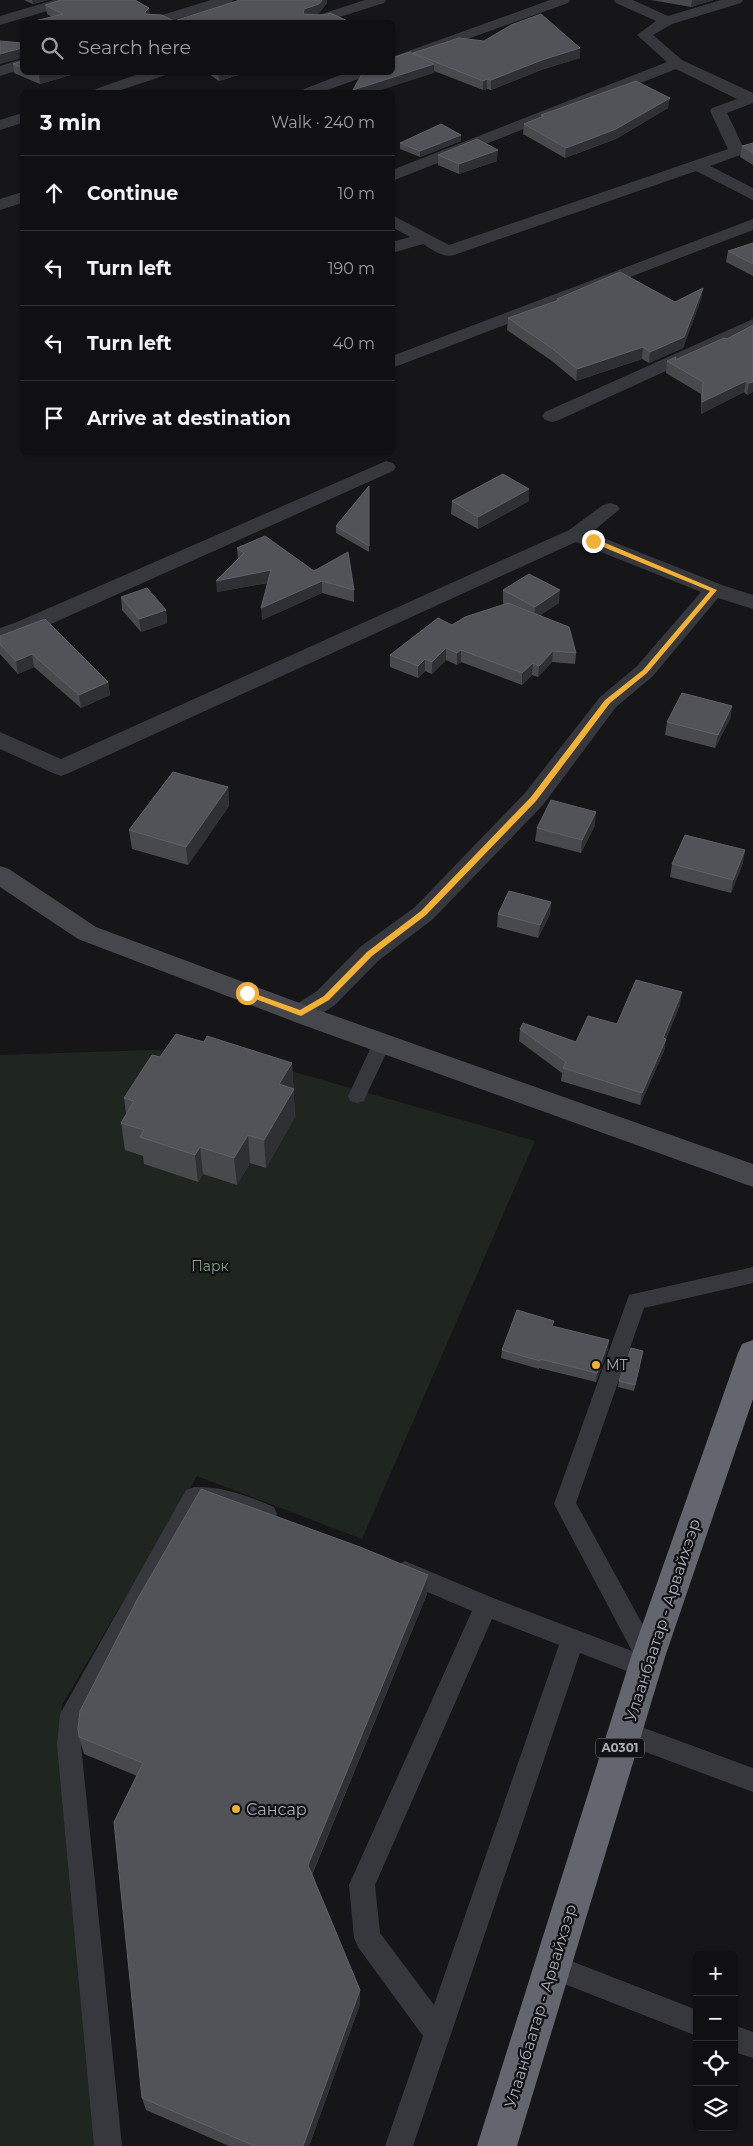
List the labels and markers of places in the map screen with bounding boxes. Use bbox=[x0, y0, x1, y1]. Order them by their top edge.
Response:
place label: МТ bbox=[606, 1356, 628, 1374]
marker: МТ bbox=[590, 1359, 602, 1371]
place label: Сансар bbox=[246, 1800, 307, 1819]
marker: Сансар bbox=[230, 1803, 242, 1815]

